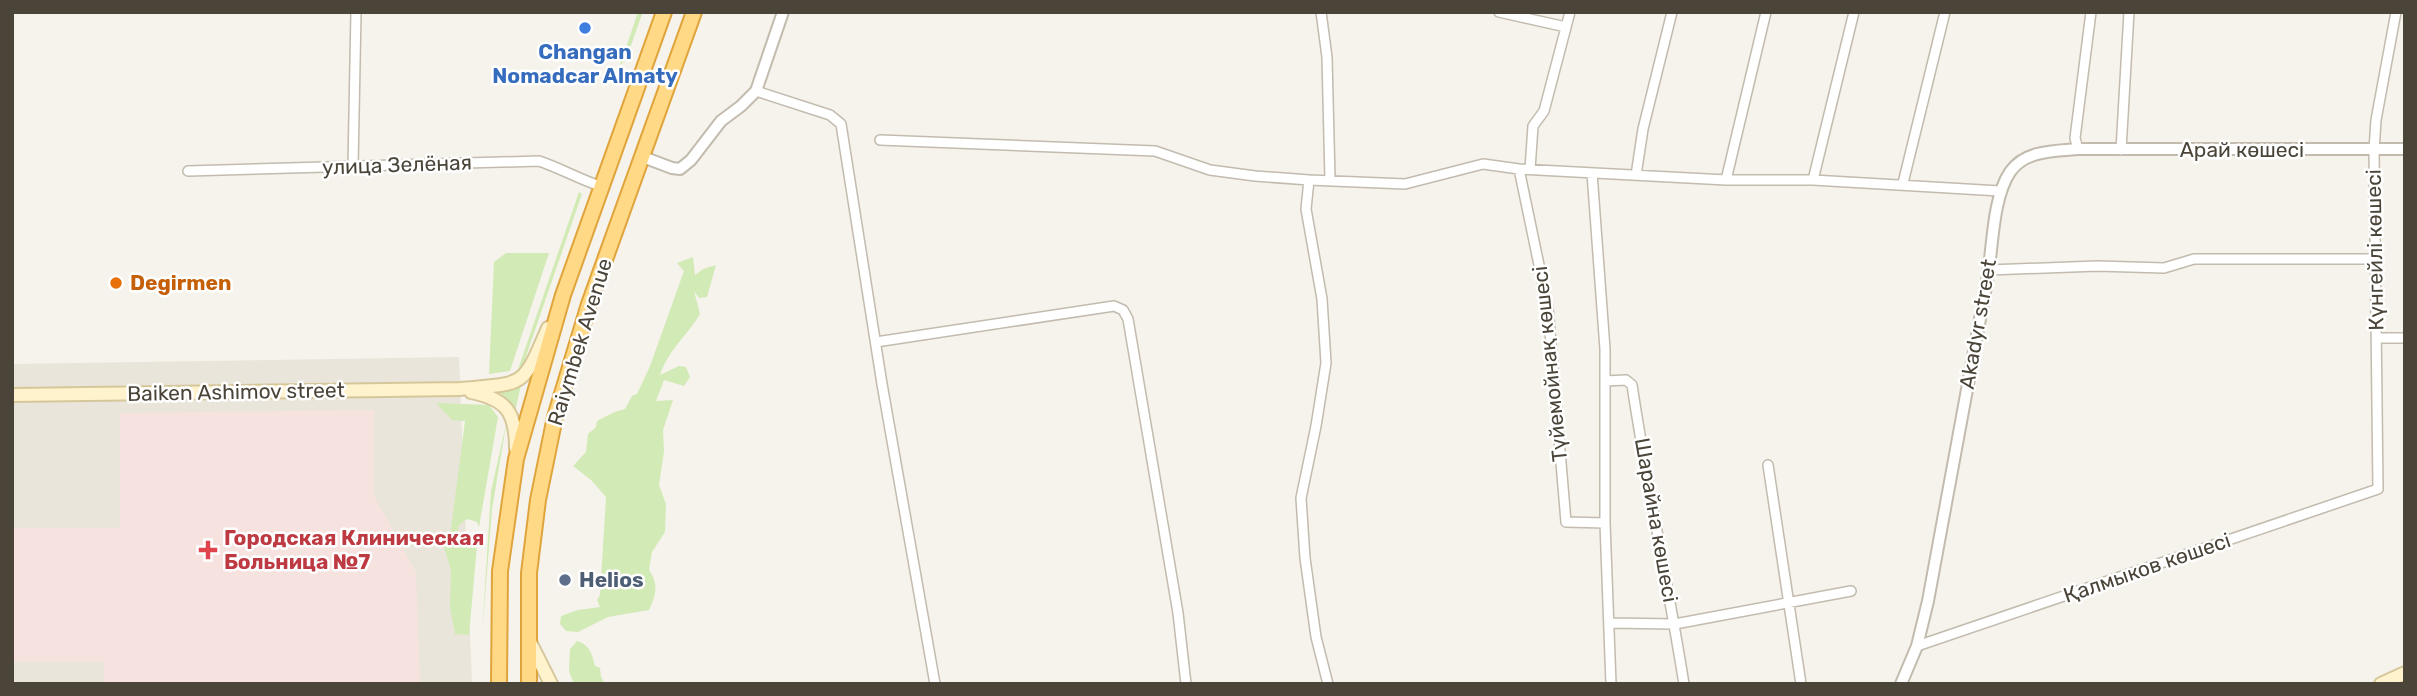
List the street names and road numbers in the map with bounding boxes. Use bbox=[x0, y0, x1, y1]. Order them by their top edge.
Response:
street label: Арай көшесі bbox=[2180, 137, 2304, 162]
street label: улица Зелёная bbox=[322, 149, 472, 180]
street label: Күнгейлі көшесі bbox=[2361, 169, 2388, 331]
street label: Raiymbek Avenue bbox=[542, 255, 617, 429]
street label: Akadyr street bbox=[1954, 257, 2001, 391]
street label: Түйемойнақ көшесі bbox=[1527, 265, 1572, 463]
street label: Baiken Ashimov street bbox=[127, 377, 345, 406]
street label: Шарайна көшесі bbox=[1630, 436, 1683, 604]
street label: Қалмыков көшесі bbox=[2060, 527, 2234, 608]

